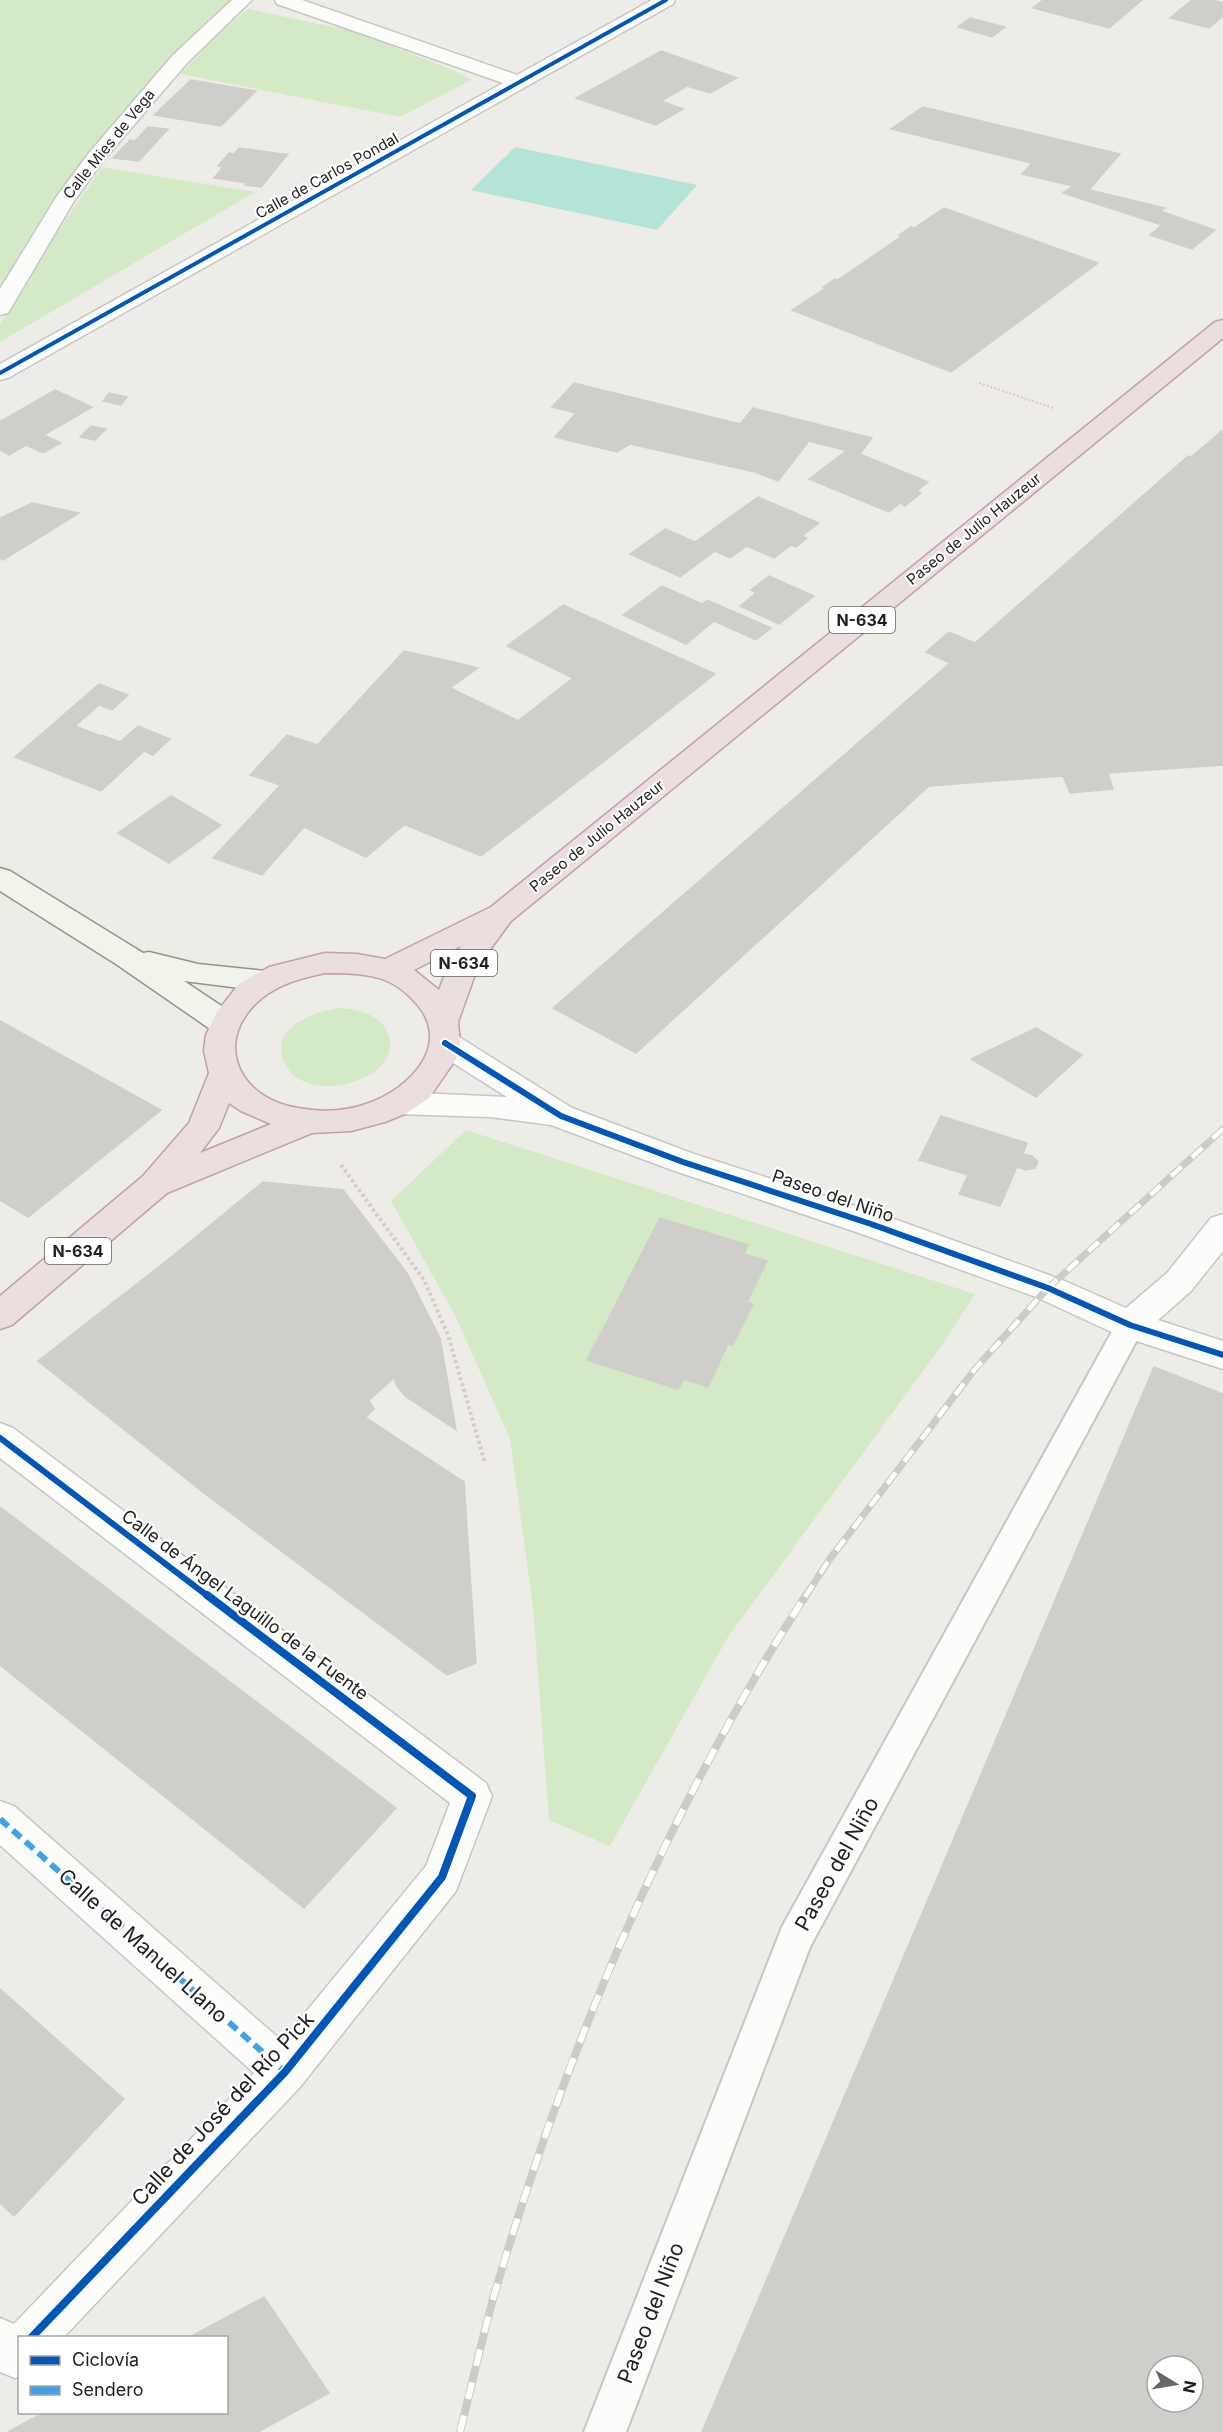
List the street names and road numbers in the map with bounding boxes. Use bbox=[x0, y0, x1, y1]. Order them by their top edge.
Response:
street label: Calle Mies de Vega bbox=[59, 85, 159, 202]
street label: Calle de Carlos Pondal bbox=[252, 128, 402, 223]
street label: Paseo de Julio Hauzeur bbox=[903, 468, 1045, 589]
road number: N-634 bbox=[829, 607, 895, 633]
street label: Paseo de Julio Hauzeur bbox=[526, 775, 668, 896]
road number: N-634 bbox=[431, 950, 497, 976]
street label: Paseo del Niño bbox=[769, 1165, 897, 1226]
road number: N-634 bbox=[45, 1238, 111, 1264]
street label: Calle de Ángel Laguillo de la Fuente bbox=[118, 1504, 373, 1704]
street label: Paseo del Niño bbox=[790, 1793, 884, 1935]
street label: Calle de Manuel Llano bbox=[54, 1863, 233, 2028]
street label: Calle de José del Río Pick bbox=[126, 2006, 319, 2211]
street label: Paseo del Niño bbox=[612, 2239, 689, 2387]

